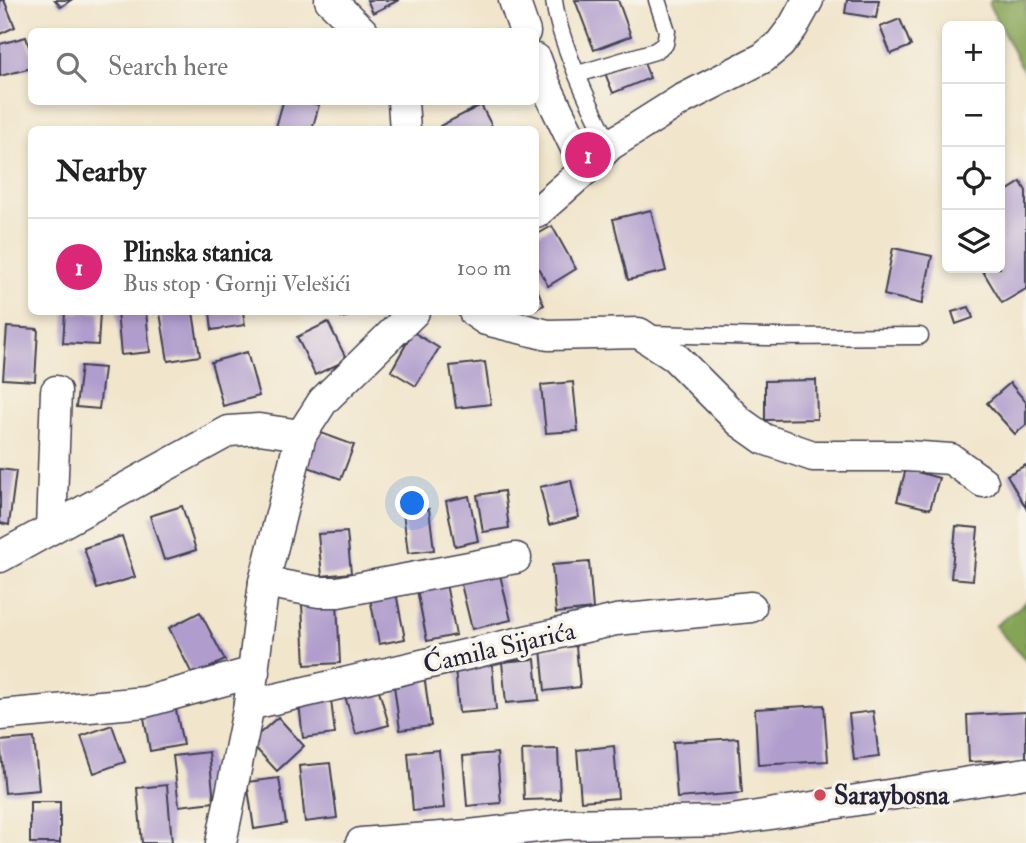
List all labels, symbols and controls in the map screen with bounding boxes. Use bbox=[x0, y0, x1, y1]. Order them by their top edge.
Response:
map controls bbox=[942, 21, 1005, 273]
button: + bbox=[942, 21, 1005, 84]
search box bbox=[28, 28, 539, 105]
icon: search bbox=[52, 48, 90, 86]
text: Search here bbox=[108, 51, 228, 83]
button: − bbox=[942, 84, 1005, 147]
pin: 1 bbox=[565, 129, 611, 181]
button: locate bbox=[942, 147, 1005, 210]
text: Nearby bbox=[56, 153, 146, 190]
button: layers bbox=[942, 210, 1005, 273]
text: Plinska stanica bbox=[123, 237, 272, 269]
text: 1 bbox=[75, 253, 83, 282]
text: 100 m bbox=[457, 253, 511, 282]
text: Bus stop · Gornji Velešići bbox=[123, 269, 351, 298]
your location bbox=[395, 486, 429, 520]
street label: Ćamila Sijarića bbox=[420, 613, 579, 681]
place label: Saraybosna bbox=[834, 780, 950, 813]
marker: Saraybosna bbox=[812, 787, 828, 803]

